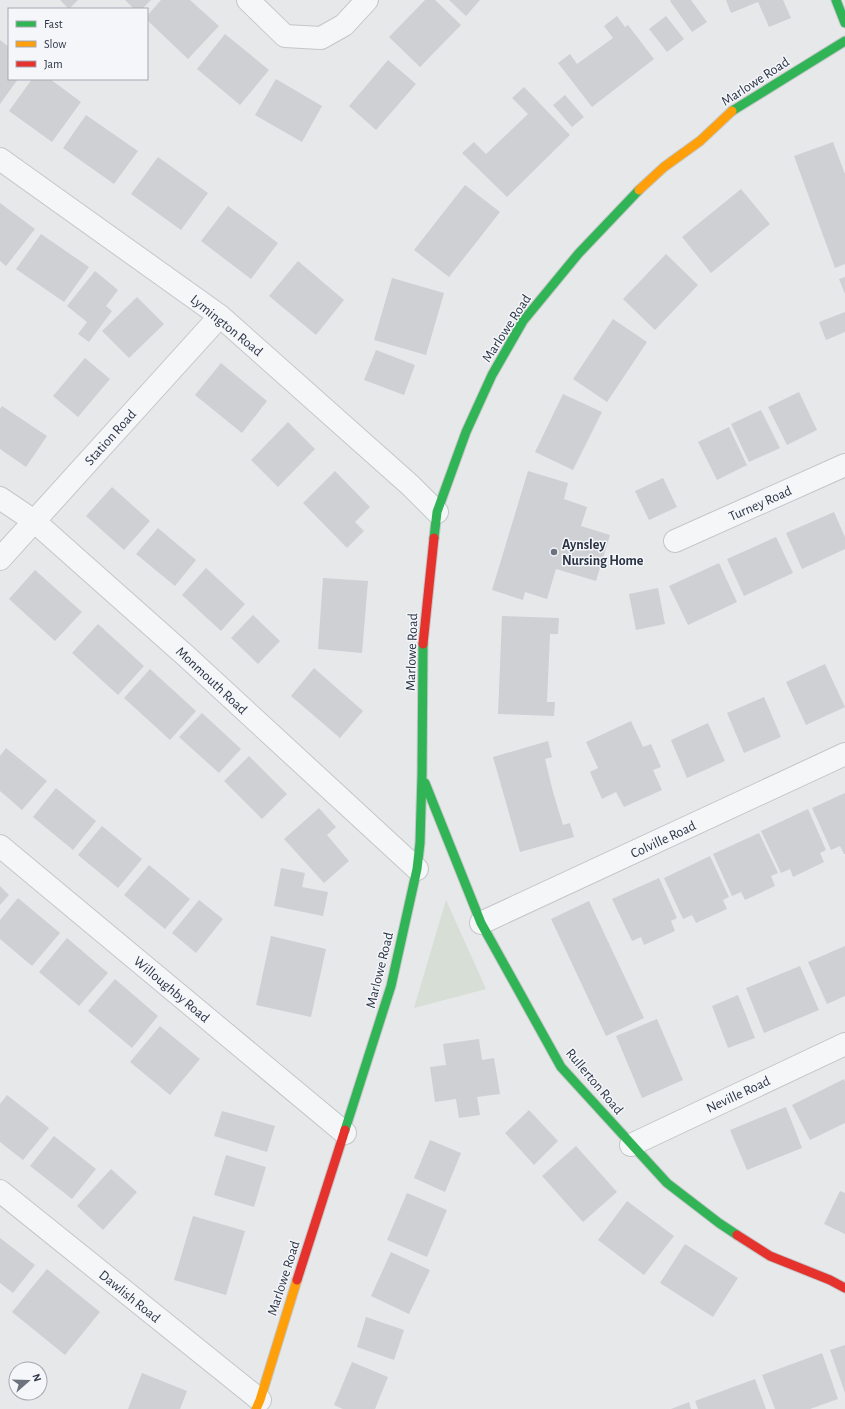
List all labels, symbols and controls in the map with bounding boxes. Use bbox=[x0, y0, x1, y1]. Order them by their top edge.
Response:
legend bbox=[8, 8, 148, 80]
text: Fast bbox=[44, 18, 63, 30]
text: Slow bbox=[44, 38, 66, 50]
street label: Marlowe Road bbox=[719, 55, 792, 109]
text: Jam bbox=[44, 58, 63, 70]
street label: Lymington Road bbox=[188, 292, 265, 359]
street label: Marlowe Road bbox=[480, 292, 534, 365]
street label: Station Road bbox=[82, 407, 139, 468]
street label: Turney Road bbox=[727, 484, 794, 524]
place label: Aynsley Nursing Home bbox=[562, 538, 644, 568]
marker: Aynsley Nursing Home bbox=[549, 547, 559, 557]
street label: Marlowe Road bbox=[404, 613, 420, 691]
street label: Monmouth Road bbox=[173, 644, 250, 717]
street label: Colville Road bbox=[629, 819, 698, 861]
street label: Marlowe Road bbox=[364, 931, 396, 1010]
street label: Willoughby Road bbox=[131, 954, 212, 1025]
street label: Rullerton Road bbox=[563, 1046, 626, 1117]
street label: Neville Road bbox=[704, 1074, 772, 1116]
street label: Marlowe Road bbox=[265, 1239, 303, 1317]
street label: Dawlish Road bbox=[96, 1268, 163, 1326]
north arrow bbox=[8, 1361, 48, 1401]
text: N bbox=[30, 1372, 43, 1383]

